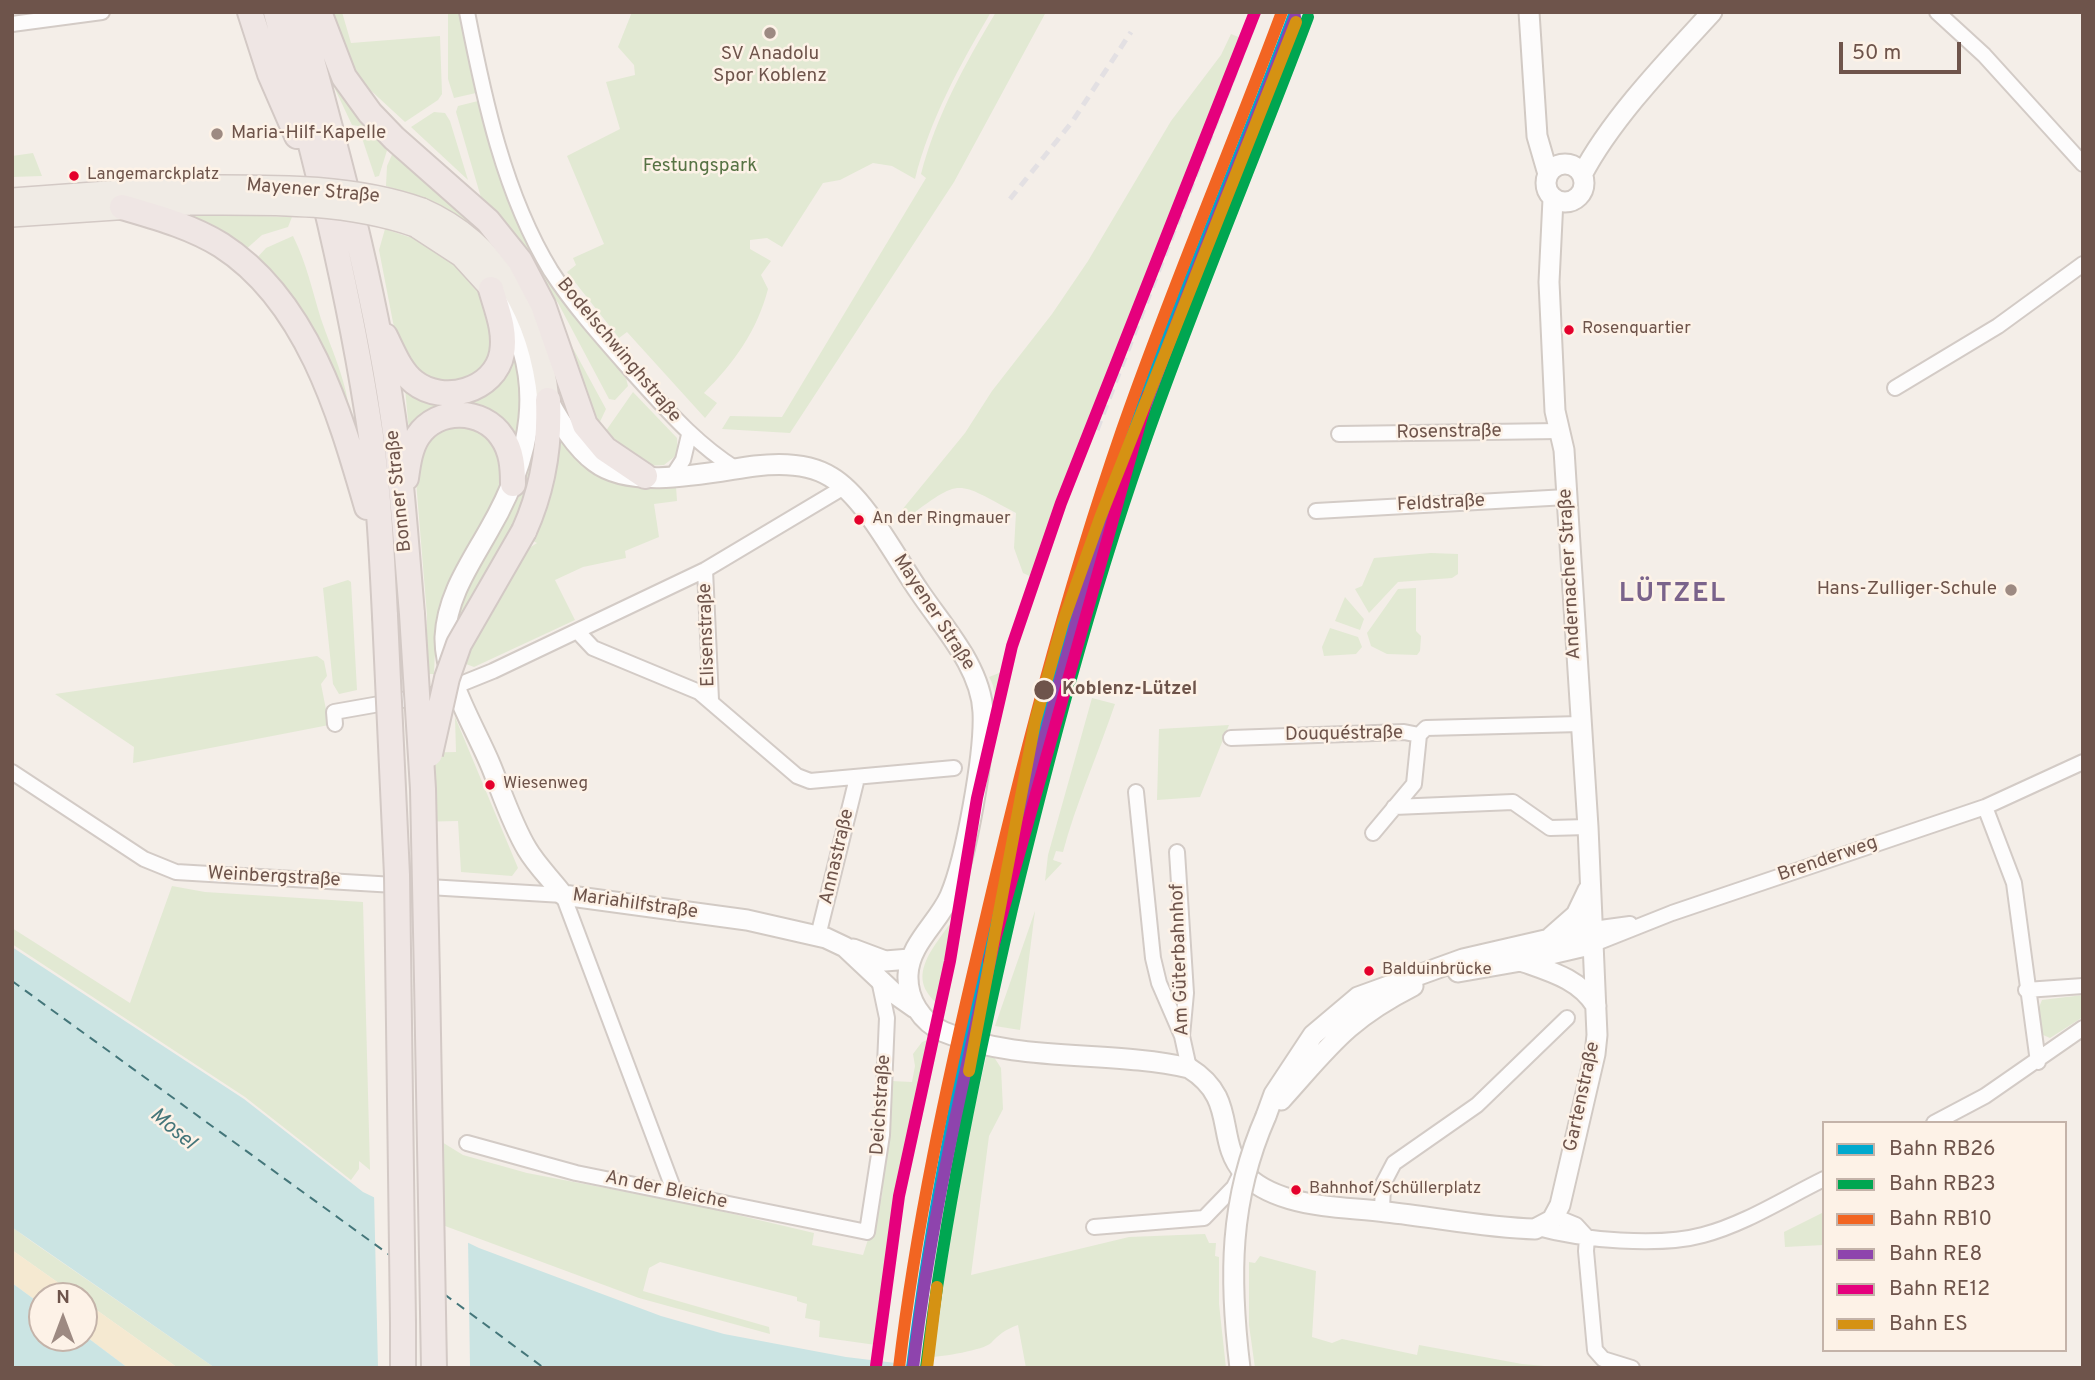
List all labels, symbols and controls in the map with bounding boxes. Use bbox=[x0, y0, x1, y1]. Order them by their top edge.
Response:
marker: SV Anadolu Spor Koblenz bbox=[762, 25, 778, 41]
scale bar bbox=[1843, 28, 1966, 72]
text: 50 m bbox=[1852, 40, 1901, 67]
place label: SV Anadolu Spor Koblenz bbox=[713, 44, 827, 88]
place label: Maria-Hilf-Kapelle bbox=[231, 123, 386, 145]
marker: Maria-Hilf-Kapelle bbox=[209, 126, 225, 142]
park label: Festungspark bbox=[643, 156, 757, 178]
place label: Langemarckplatz bbox=[87, 166, 219, 186]
marker: Langemarckplatz bbox=[67, 169, 81, 183]
street label: Mayener Straße bbox=[245, 175, 381, 209]
street label: Bodelschwinghstraße bbox=[551, 274, 685, 428]
place label: Rosenquartier bbox=[1582, 320, 1691, 340]
marker: Rosenquartier bbox=[1562, 323, 1576, 337]
street label: Rosenstraße bbox=[1396, 421, 1502, 445]
street label: Bonner Straße bbox=[382, 429, 418, 553]
street label: Andernacher Straße bbox=[1555, 488, 1587, 660]
street label: Feldstraße bbox=[1397, 490, 1485, 518]
place label: An der Ringmauer bbox=[872, 510, 1011, 530]
marker: An der Ringmauer bbox=[852, 513, 866, 527]
street label: Mayener Straße bbox=[887, 551, 979, 675]
place label: Hans-Zulliger-Schule bbox=[1817, 579, 1997, 601]
district label: LÜTZEL bbox=[1620, 580, 1726, 612]
marker: Hans-Zulliger-Schule bbox=[2003, 582, 2019, 598]
street label: Elisenstraße bbox=[695, 583, 721, 687]
marker: Koblenz-Lützel bbox=[1032, 678, 1056, 702]
place label: Koblenz-Lützel bbox=[1062, 679, 1197, 701]
street label: Douquéstraße bbox=[1285, 723, 1403, 747]
place label: Wiesenweg bbox=[503, 775, 588, 795]
marker: Wiesenweg bbox=[483, 778, 497, 792]
street label: Annastraße bbox=[816, 807, 860, 907]
street label: Brenderweg bbox=[1775, 832, 1881, 888]
street label: Weinbergstraße bbox=[207, 863, 341, 893]
street label: Am Güterbahnhof bbox=[1167, 884, 1195, 1036]
street label: Mariahilfstraße bbox=[571, 885, 699, 925]
place label: Balduinbrücke bbox=[1382, 961, 1492, 981]
marker: Balduinbrücke bbox=[1362, 964, 1376, 978]
street label: Gartenstraße bbox=[1560, 1040, 1606, 1154]
street label: Deichstraße bbox=[867, 1054, 897, 1156]
water label: Mosel bbox=[144, 1103, 200, 1157]
legend bbox=[1822, 1121, 2067, 1352]
text: Bahn RB26 bbox=[1889, 1136, 1996, 1163]
street label: An der Bleiche bbox=[603, 1167, 729, 1215]
text: Bahn RB23 bbox=[1889, 1171, 1996, 1198]
place label: Bahnhof/Schüllerplatz bbox=[1309, 1180, 1481, 1200]
marker: Bahnhof/Schüllerplatz bbox=[1289, 1183, 1303, 1197]
text: Bahn RB10 bbox=[1889, 1206, 1992, 1233]
text: Bahn RE8 bbox=[1889, 1241, 1982, 1268]
text: Bahn RE12 bbox=[1889, 1276, 1990, 1303]
north arrow bbox=[28, 1282, 98, 1352]
text: N bbox=[56, 1286, 70, 1310]
text: Bahn ES bbox=[1889, 1311, 1968, 1338]

